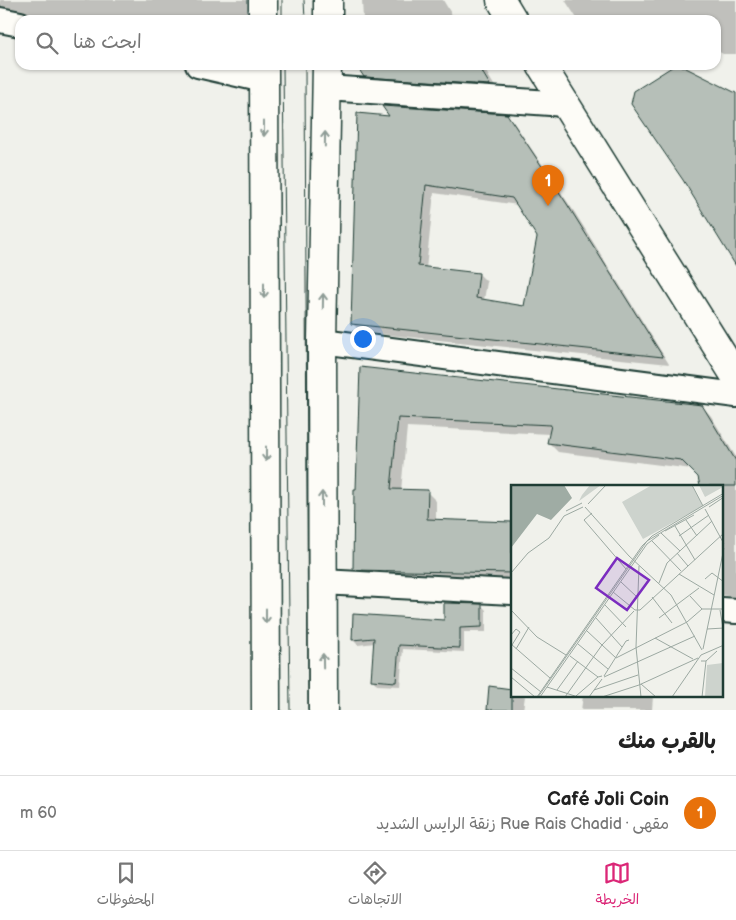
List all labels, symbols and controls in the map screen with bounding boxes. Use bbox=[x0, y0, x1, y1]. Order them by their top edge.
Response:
search box bbox=[15, 15, 721, 70]
icon: search bbox=[33, 29, 61, 57]
text: ابحث هنا bbox=[73, 31, 142, 54]
one-way arrow bbox=[259, 120, 269, 137]
one-way arrow bbox=[320, 131, 330, 148]
pin: 1 bbox=[532, 165, 564, 206]
one-way arrow bbox=[260, 283, 269, 299]
one-way arrow bbox=[318, 294, 327, 310]
your location bbox=[350, 326, 376, 352]
one-way arrow bbox=[261, 446, 271, 462]
inset map bbox=[511, 485, 724, 698]
one-way arrow bbox=[317, 491, 327, 508]
one-way arrow bbox=[261, 608, 271, 624]
one-way arrow bbox=[318, 654, 328, 670]
text: بالقرب منك bbox=[618, 729, 716, 754]
text: Café Joli Coin bbox=[547, 788, 669, 811]
text: 60 m bbox=[20, 804, 57, 823]
text: 1 bbox=[697, 804, 703, 823]
text: مقهى · Rue Rais Chadid زنقة الرايس الشديد bbox=[376, 815, 669, 834]
tab: المحفوظات bbox=[97, 859, 154, 912]
tab: الاتجاهات bbox=[348, 859, 402, 912]
tab: الخريطة bbox=[596, 859, 639, 912]

